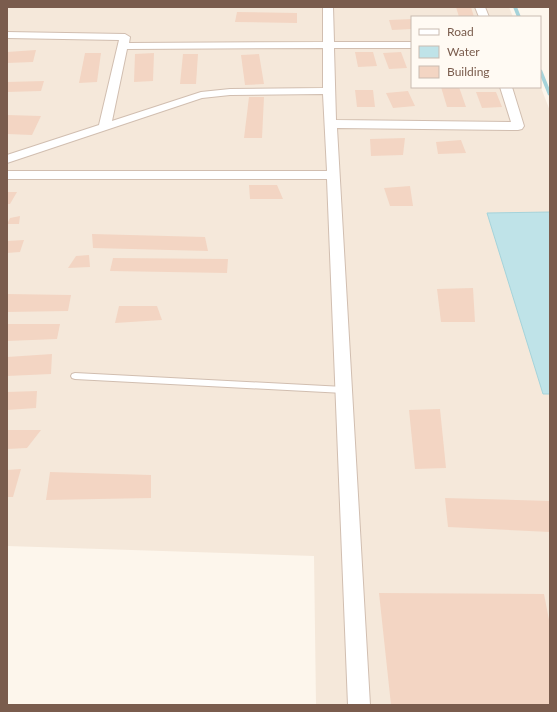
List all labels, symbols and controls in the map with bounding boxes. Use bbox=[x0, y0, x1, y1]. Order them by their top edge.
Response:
legend bbox=[411, 16, 541, 88]
text: Road bbox=[447, 24, 474, 39]
text: Water bbox=[447, 44, 480, 59]
text: Building bbox=[447, 64, 490, 79]

